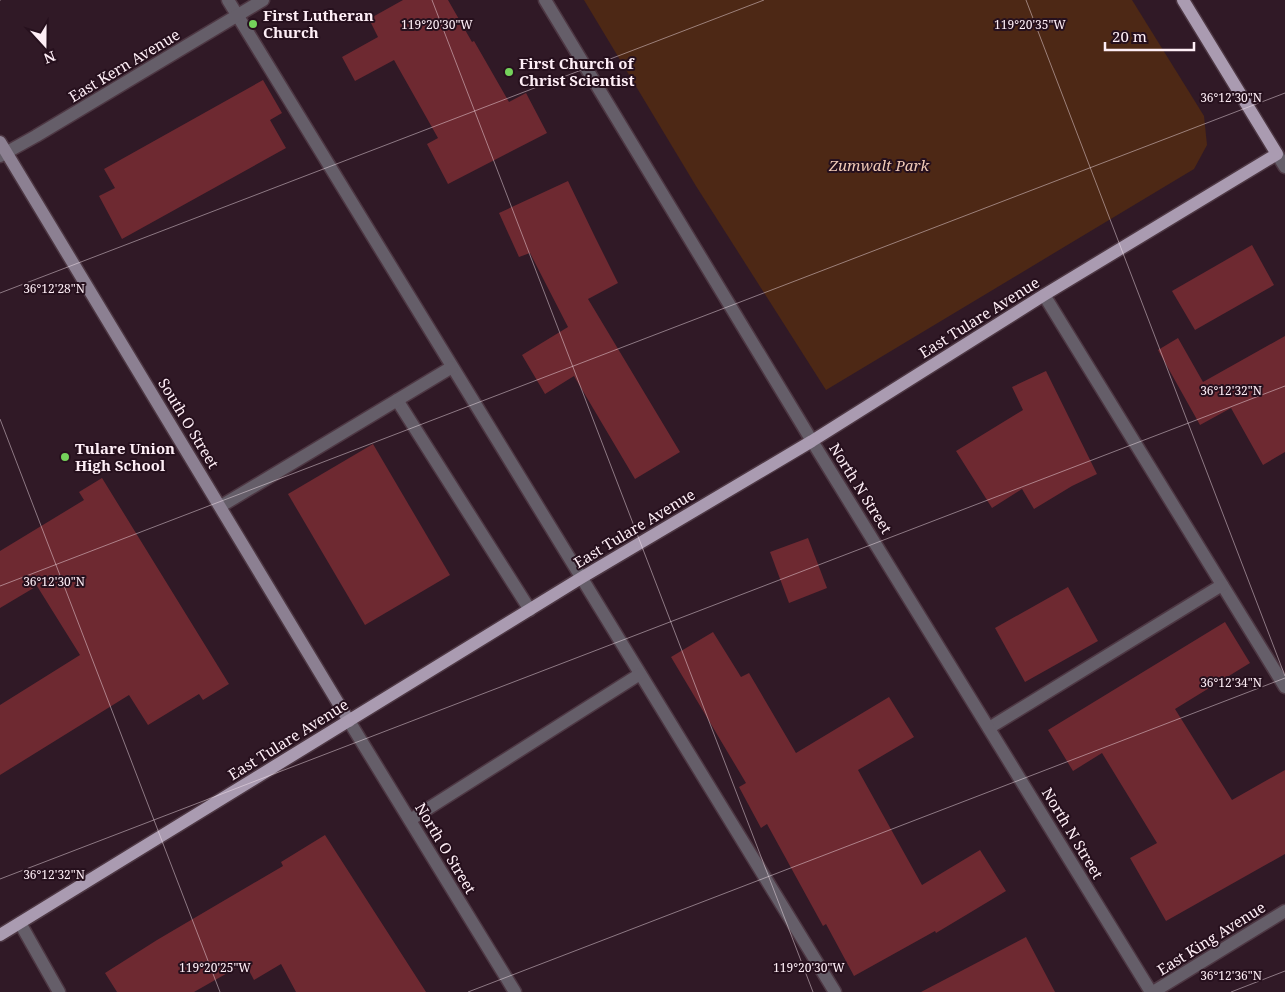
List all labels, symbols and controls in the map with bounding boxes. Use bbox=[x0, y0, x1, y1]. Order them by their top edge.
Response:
place label: First Lutheran Church bbox=[263, 5, 374, 42]
text: 119°20'30"W bbox=[401, 16, 473, 33]
text: 119°20'35"W bbox=[994, 16, 1066, 33]
marker: First Lutheran Church bbox=[247, 18, 259, 30]
north arrow bbox=[20, 20, 70, 70]
scale bar bbox=[1105, 20, 1194, 52]
street label: East Kern Avenue bbox=[65, 24, 183, 106]
text: 20 m bbox=[1112, 26, 1147, 46]
text: N bbox=[41, 47, 58, 68]
place label: First Church of Christ Scientist bbox=[519, 53, 636, 90]
marker: First Church of Christ Scientist bbox=[503, 66, 515, 78]
text: 36°12'30"N bbox=[1200, 89, 1262, 106]
park label: Zumwalt Park bbox=[828, 155, 929, 175]
street label: East Tulare Avenue bbox=[915, 272, 1043, 362]
text: 36°12'28"N bbox=[23, 280, 85, 297]
street label: South O Street bbox=[154, 374, 224, 472]
text: 36°12'32"N bbox=[1200, 382, 1262, 399]
place label: Tulare Union High School bbox=[75, 438, 175, 475]
street label: North N Street bbox=[825, 439, 897, 537]
marker: Tulare Union High School bbox=[59, 451, 71, 463]
street label: East Tulare Avenue bbox=[570, 484, 698, 572]
text: 36°12'30"N bbox=[23, 573, 85, 590]
text: 36°12'34"N bbox=[1200, 674, 1262, 691]
street label: East Tulare Avenue bbox=[224, 694, 352, 784]
street label: North N Street bbox=[1038, 784, 1108, 882]
street label: North O Street bbox=[411, 799, 481, 897]
text: 36°12'32"N bbox=[23, 866, 85, 883]
street label: East King Avenue bbox=[1153, 897, 1269, 979]
text: 119°20'25"W bbox=[179, 959, 251, 976]
text: 119°20'30"W bbox=[773, 959, 845, 976]
text: 36°12'36"N bbox=[1200, 967, 1262, 984]

